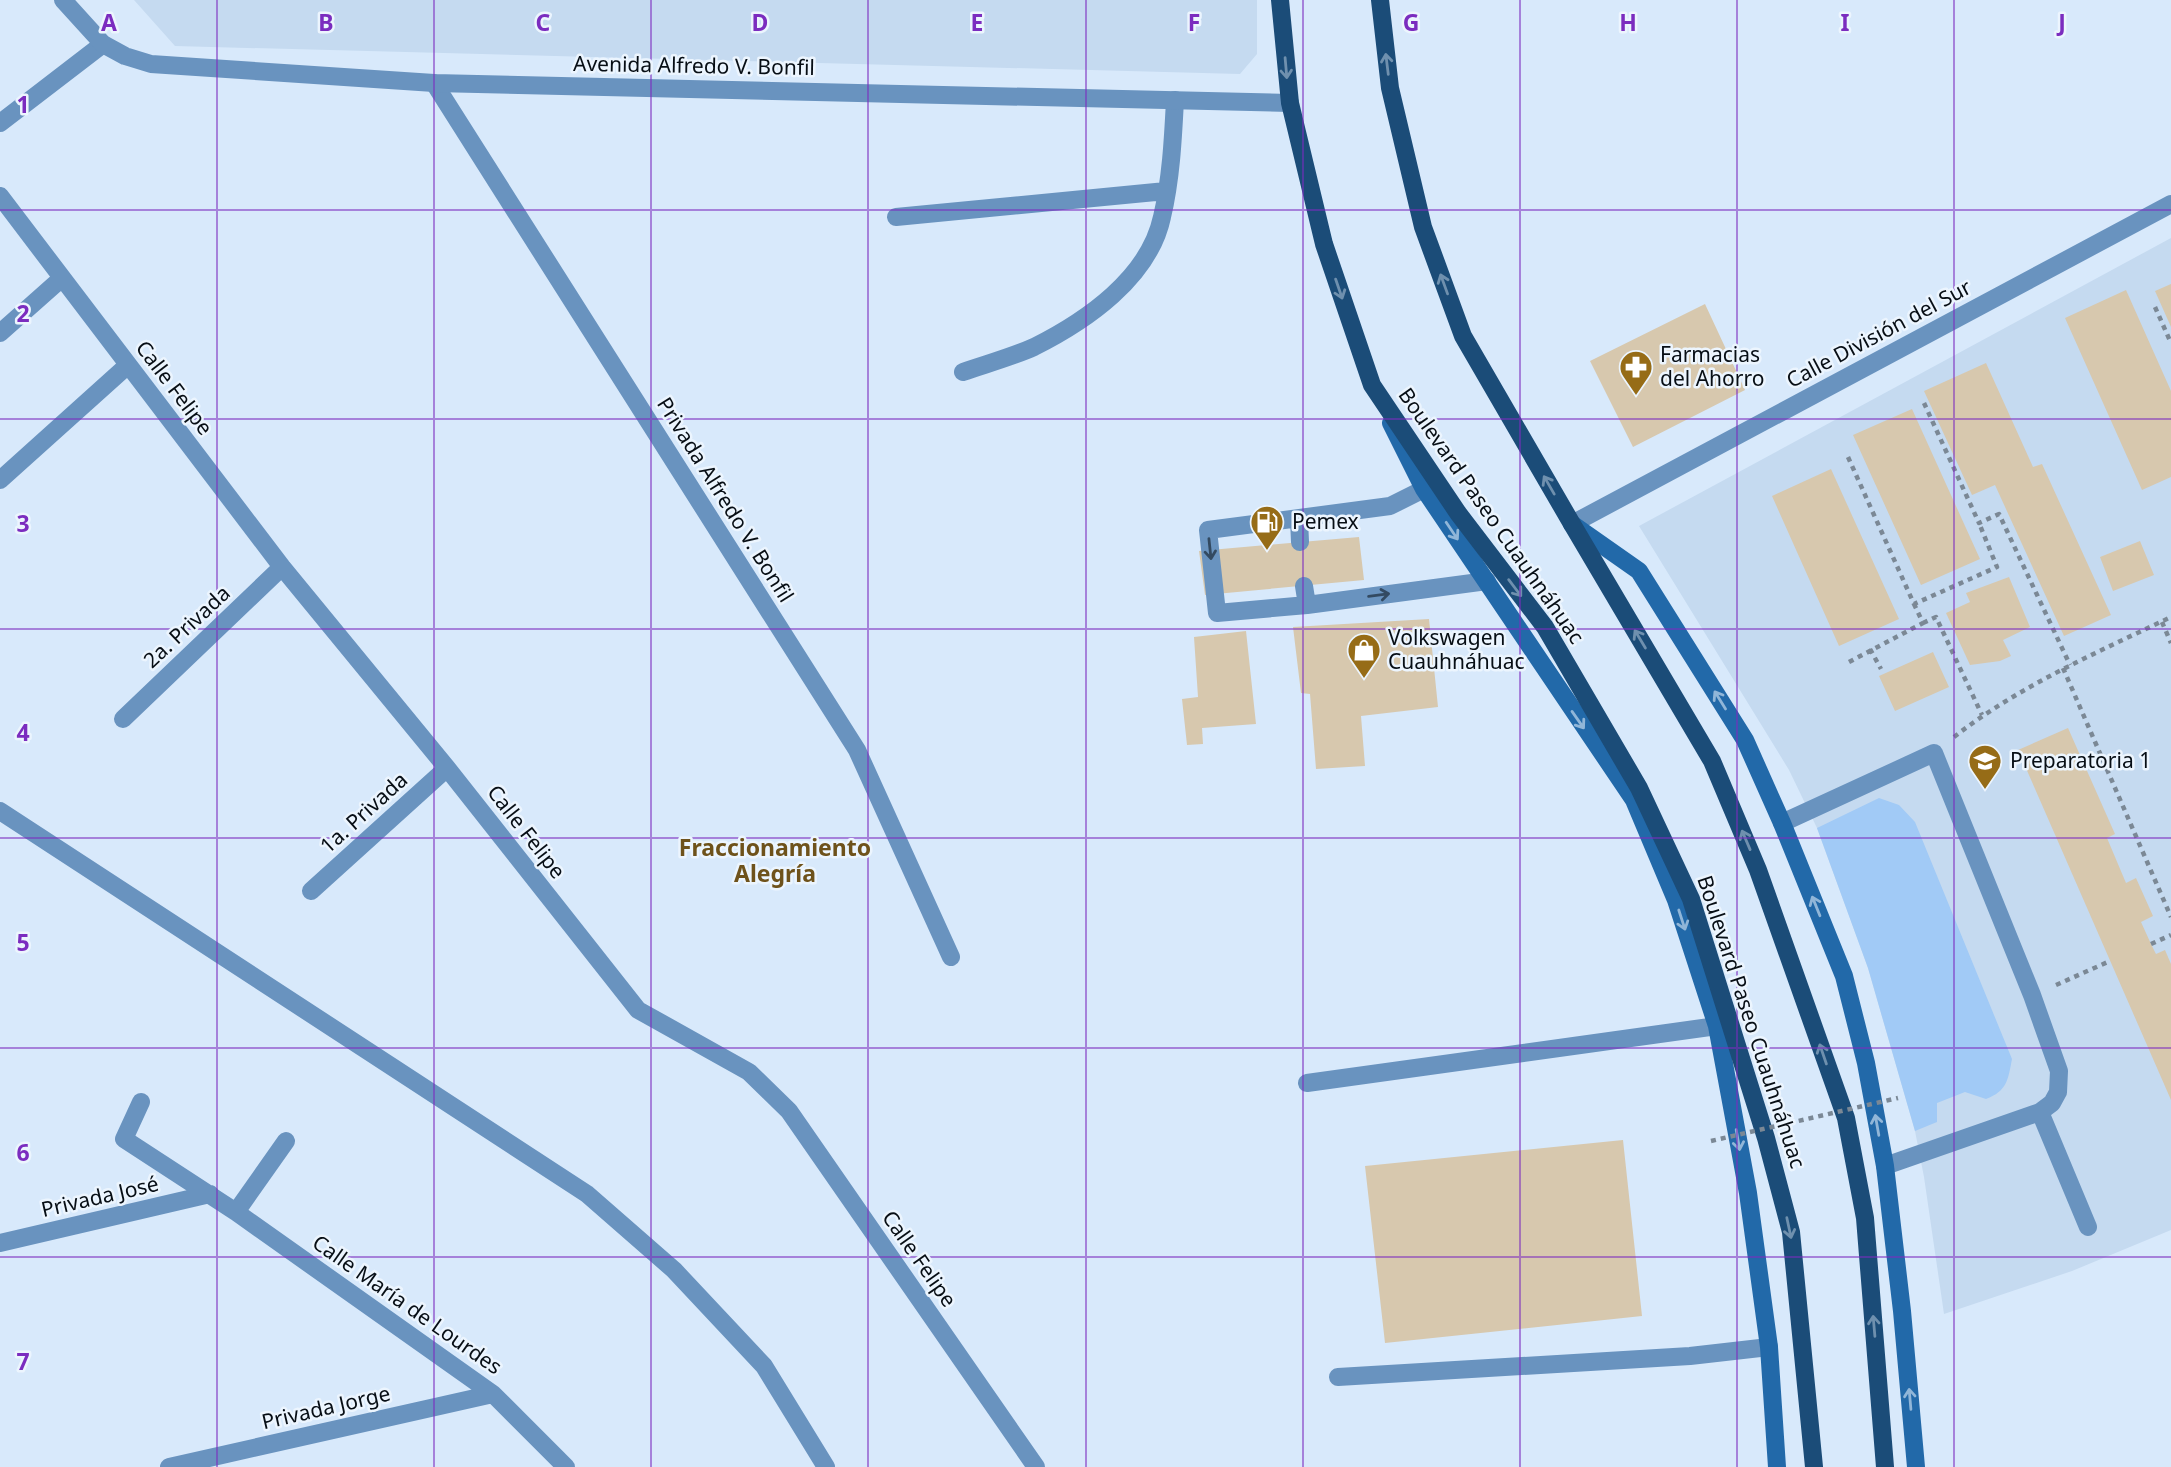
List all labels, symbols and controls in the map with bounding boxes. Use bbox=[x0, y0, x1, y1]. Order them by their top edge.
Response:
text: A bbox=[101, 6, 117, 38]
text: B bbox=[318, 6, 334, 38]
text: C bbox=[536, 6, 551, 38]
text: D bbox=[752, 6, 768, 38]
text: E bbox=[971, 6, 983, 38]
text: F bbox=[1188, 6, 1200, 38]
text: G bbox=[1403, 6, 1419, 38]
text: H bbox=[1619, 6, 1637, 38]
text: I bbox=[1841, 6, 1850, 38]
text: J bbox=[2056, 6, 2066, 38]
street label: Avenida Alfredo V. Bonfil bbox=[573, 49, 815, 81]
one-way arrow bbox=[1381, 54, 1394, 76]
one-way arrow bbox=[1280, 56, 1293, 79]
text: 1 bbox=[16, 88, 30, 120]
street label: Calle División del Sur bbox=[1781, 272, 1976, 394]
one-way arrow bbox=[1437, 274, 1450, 296]
one-way arrow bbox=[1334, 277, 1346, 299]
text: 2 bbox=[16, 297, 30, 329]
street label: Calle Felipe bbox=[130, 334, 220, 440]
place label: Farmacias del Ahorro bbox=[1660, 340, 1764, 392]
pharmacy icon: Farmacias del Ahorro bbox=[1617, 348, 1655, 397]
street label: Boulevard Paseo Cuauhnáhuac bbox=[1392, 382, 1591, 649]
street label: Privada Alfredo V. Bonfil bbox=[651, 392, 800, 607]
one-way arrow bbox=[1542, 476, 1556, 496]
fuel station icon: Pemex bbox=[1248, 503, 1286, 552]
text: 3 bbox=[16, 507, 30, 539]
place label: Pemex bbox=[1292, 507, 1359, 535]
one-way arrow bbox=[1445, 520, 1459, 540]
one-way arrow bbox=[1204, 537, 1217, 560]
one-way arrow bbox=[1507, 578, 1522, 597]
street label: 2a. Privada bbox=[137, 579, 236, 674]
one-way arrow bbox=[1367, 589, 1390, 602]
place label: Volkswagen Cuauhnáhuac bbox=[1388, 623, 1525, 675]
one-way arrow bbox=[1633, 629, 1647, 649]
shop icon: Volkswagen Cuauhnáhuac bbox=[1345, 631, 1383, 680]
one-way arrow bbox=[1713, 691, 1727, 711]
one-way arrow bbox=[1571, 710, 1585, 729]
text: 4 bbox=[16, 716, 30, 748]
school or university icon: Preparatoria 1 bbox=[1966, 742, 2004, 791]
place label: Preparatoria 1 bbox=[2010, 746, 2151, 774]
street label: 1a. Privada bbox=[314, 765, 413, 859]
street label: Calle Felipe bbox=[481, 779, 572, 884]
one-way arrow bbox=[1739, 830, 1752, 851]
district label: Fraccionamiento Alegría bbox=[679, 831, 871, 889]
street label: Boulevard Paseo Cuauhnáhuac bbox=[1691, 872, 1813, 1172]
one-way arrow bbox=[1808, 896, 1821, 918]
one-way arrow bbox=[1677, 909, 1690, 931]
text: 5 bbox=[16, 926, 30, 958]
one-way arrow bbox=[1816, 1043, 1828, 1065]
one-way arrow bbox=[1870, 1114, 1883, 1137]
one-way arrow bbox=[1732, 1129, 1745, 1151]
text: 6 bbox=[16, 1136, 30, 1168]
street label: Privada José bbox=[38, 1169, 161, 1223]
street label: Calle Felipe bbox=[876, 1205, 963, 1312]
one-way arrow bbox=[1783, 1216, 1796, 1239]
street label: Calle María de Lourdes bbox=[307, 1228, 508, 1380]
one-way arrow bbox=[1867, 1315, 1880, 1337]
text: 7 bbox=[16, 1345, 30, 1377]
street label: Privada Jorge bbox=[259, 1379, 393, 1435]
one-way arrow bbox=[1903, 1388, 1916, 1411]

